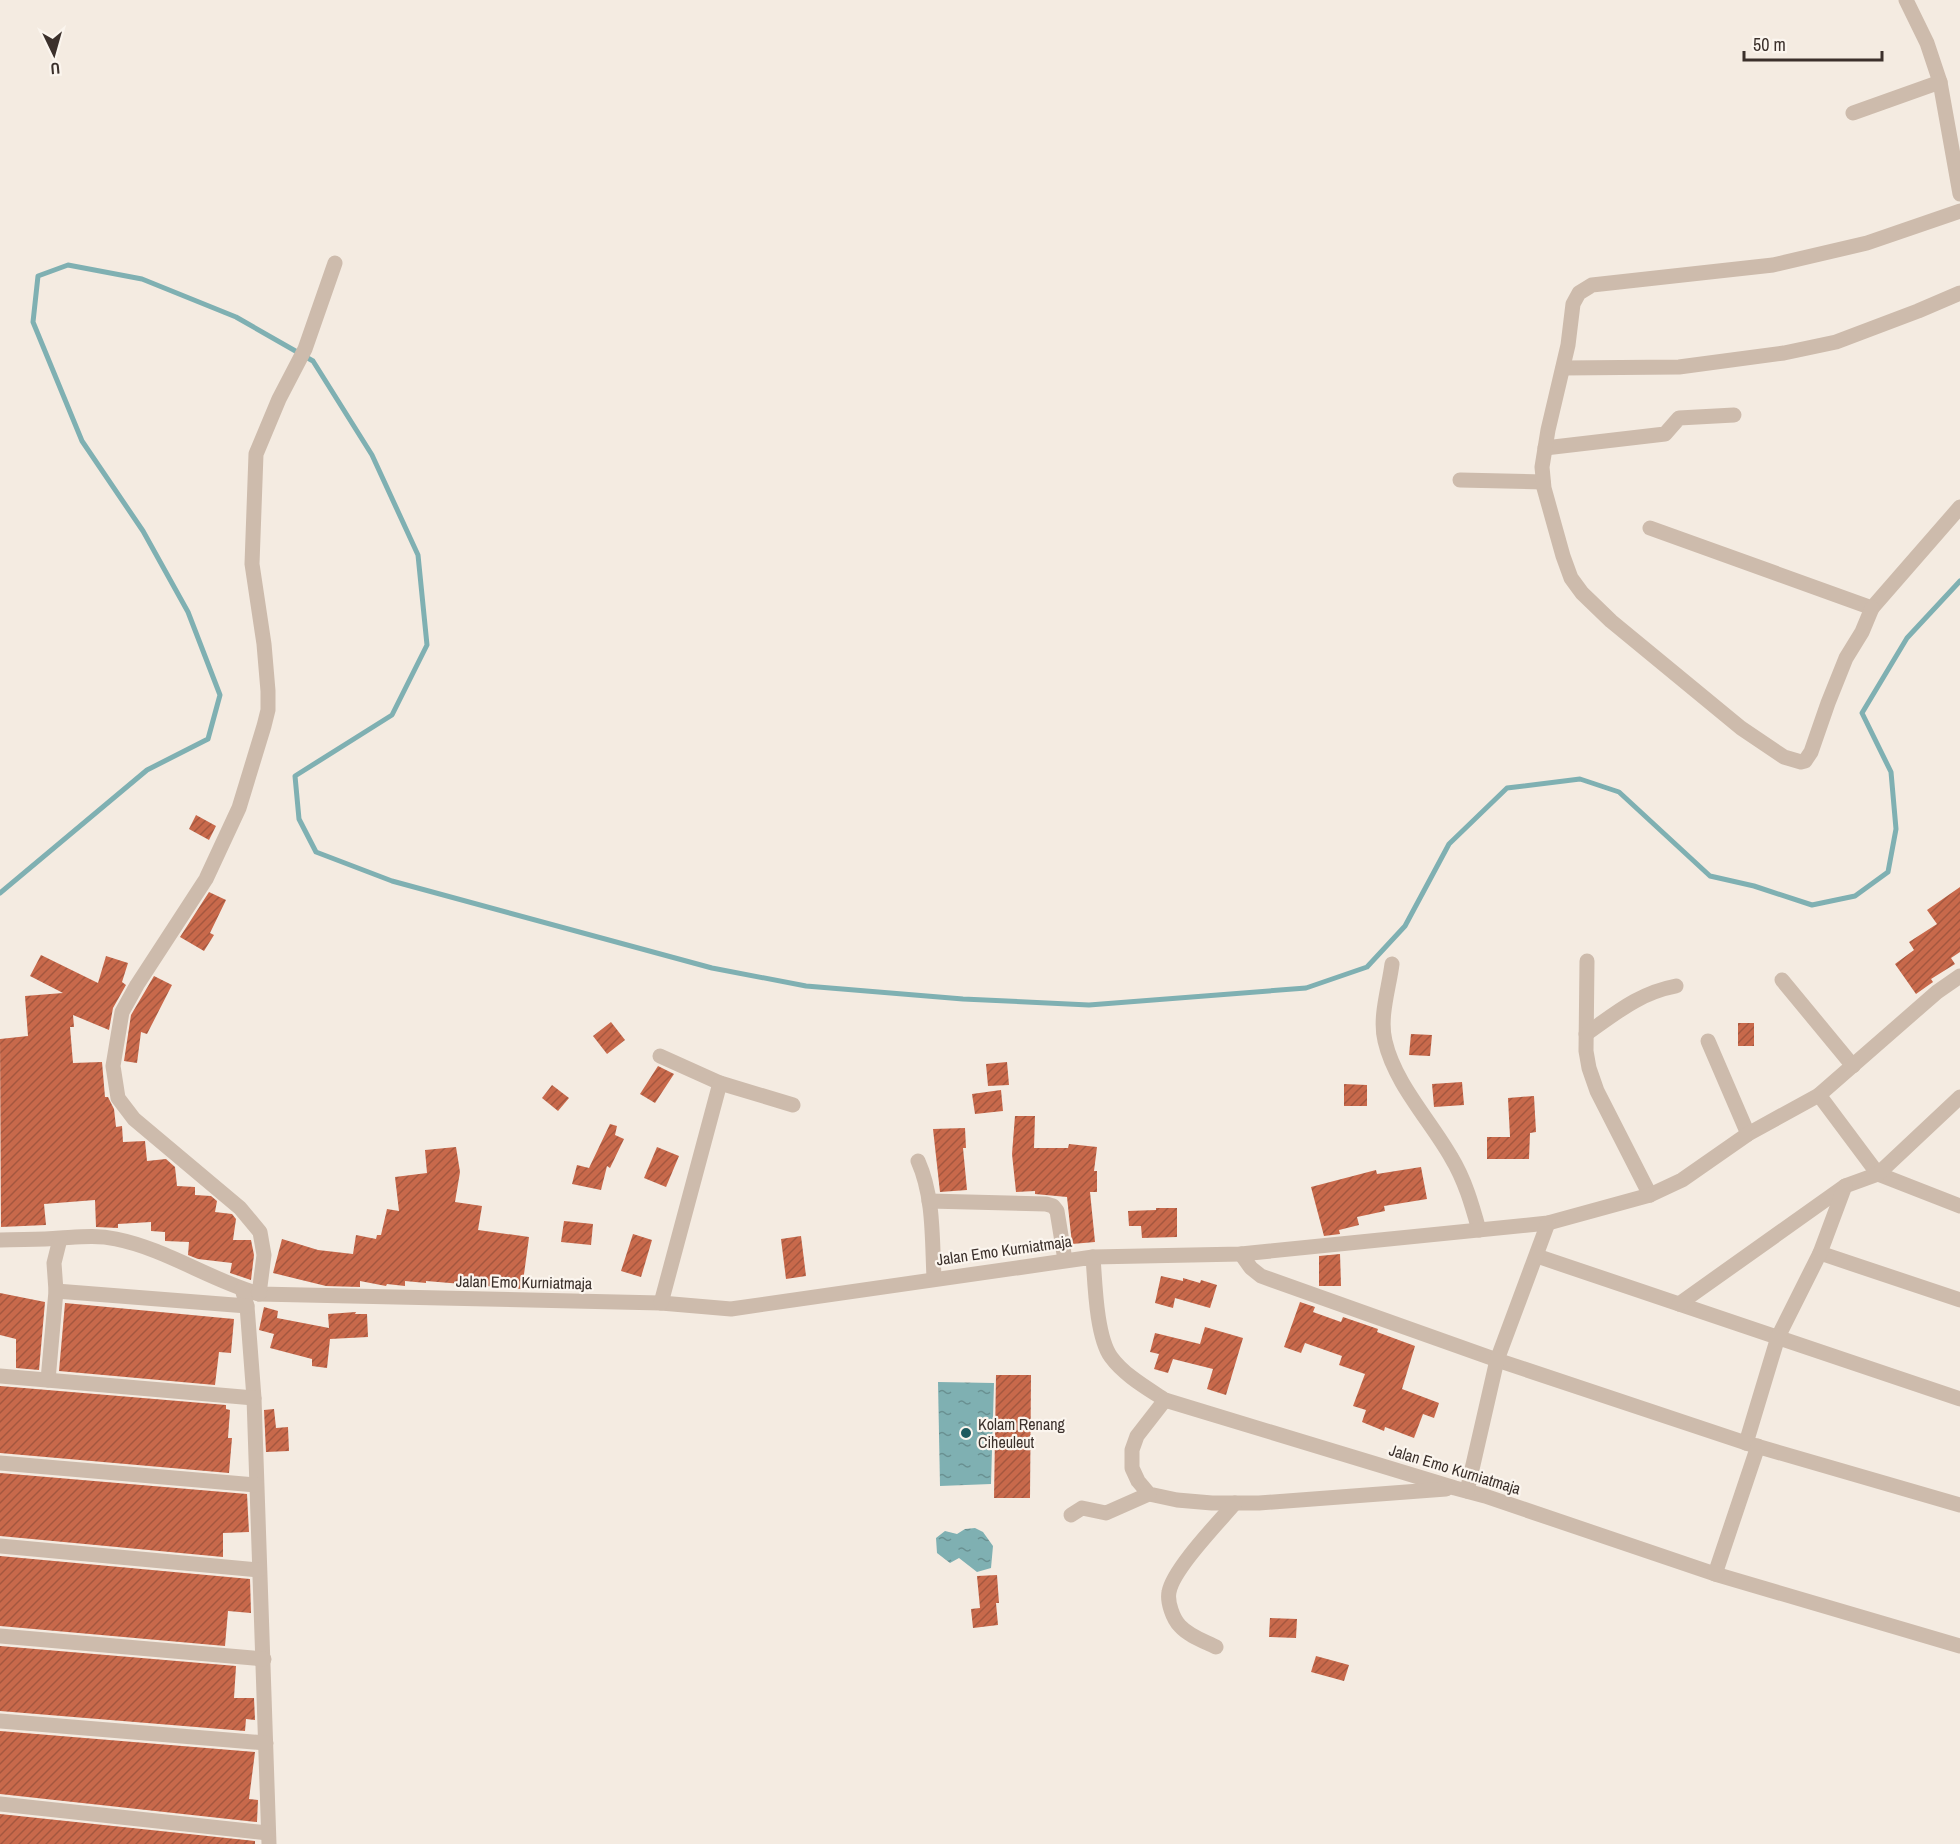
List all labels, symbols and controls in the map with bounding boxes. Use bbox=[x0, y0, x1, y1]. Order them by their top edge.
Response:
north arrow bbox=[24, 24, 84, 84]
scale bar bbox=[1744, 24, 1882, 62]
text: 50 m bbox=[1753, 32, 1786, 57]
text: U bbox=[50, 58, 61, 80]
street label: Jalan Emo Kurniatmaja bbox=[935, 1230, 1074, 1270]
street label: Jalan Emo Kurniatmaja bbox=[456, 1270, 593, 1294]
place label: Kolam Renang Ciheuleut bbox=[978, 1413, 1065, 1453]
marker: Kolam Renang Ciheuleut bbox=[959, 1426, 973, 1440]
street label: Jalan Emo Kurniatmaja bbox=[1387, 1439, 1524, 1500]

